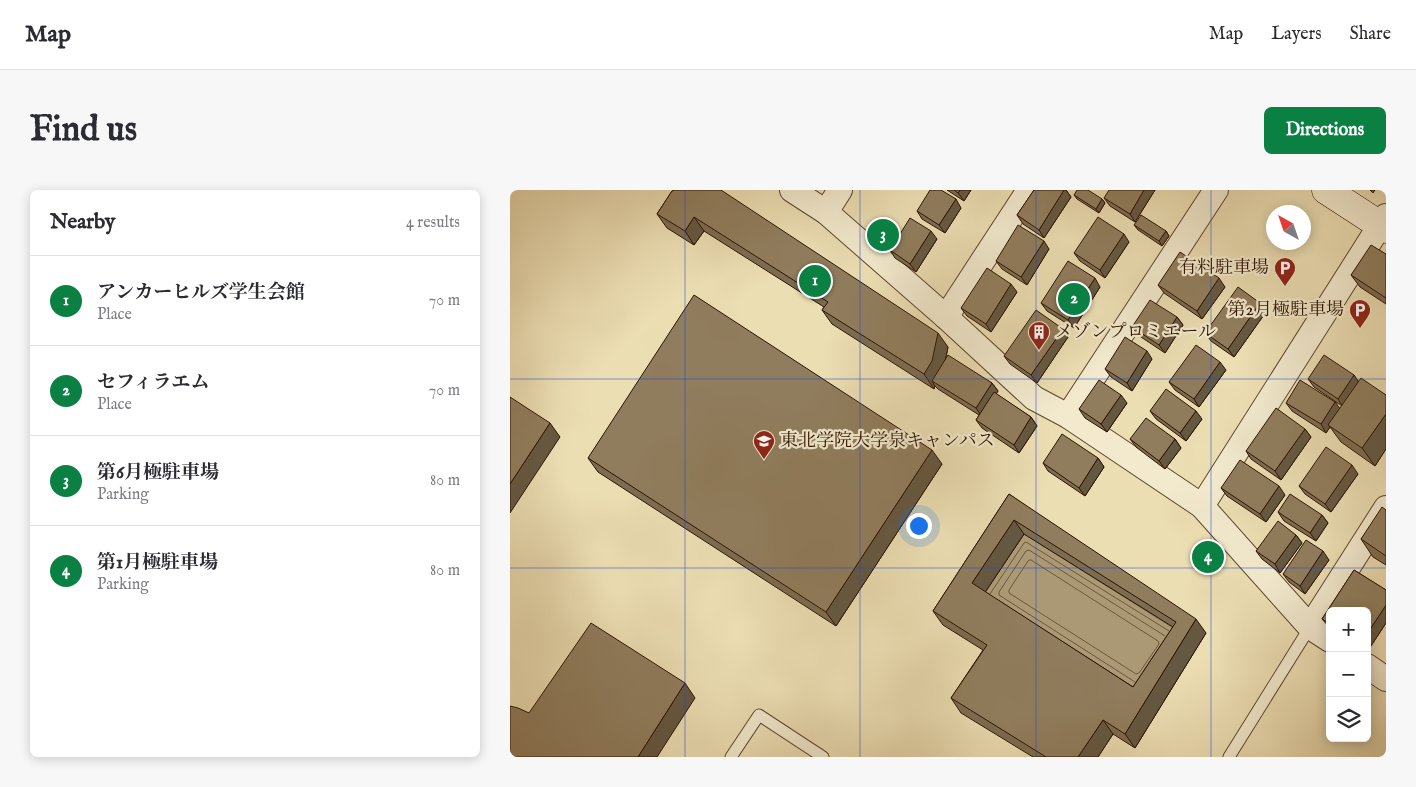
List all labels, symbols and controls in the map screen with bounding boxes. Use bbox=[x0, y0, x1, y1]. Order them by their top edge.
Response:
text: Map bbox=[25, 19, 71, 50]
text: Map bbox=[1209, 23, 1243, 46]
text: Layers bbox=[1271, 23, 1322, 46]
text: Share bbox=[1350, 23, 1391, 46]
button: Directions bbox=[1264, 107, 1386, 154]
text: Find us bbox=[30, 108, 137, 153]
north arrow bbox=[1266, 205, 1311, 250]
text: Nearby bbox=[50, 209, 115, 236]
text: 4 results bbox=[406, 213, 460, 233]
pin: 3 bbox=[867, 216, 899, 254]
parking icon: 有料駐車場 bbox=[1273, 256, 1297, 287]
place label: 有料駐車場 bbox=[1179, 257, 1269, 280]
pin: 1 bbox=[799, 262, 831, 300]
pin: 2 bbox=[1058, 280, 1090, 318]
text: アンカーヒルズ学生会館 bbox=[97, 281, 305, 305]
text: 1 bbox=[63, 291, 69, 311]
text: 70 m bbox=[429, 291, 460, 311]
parking icon: 第2月極駐車場 bbox=[1348, 298, 1372, 329]
place label: 第2月極駐車場 bbox=[1228, 299, 1344, 322]
text: Place bbox=[97, 305, 132, 325]
building icon: メゾンプロミエール bbox=[1027, 320, 1051, 351]
place label: メゾンプロミエール bbox=[1055, 321, 1216, 344]
text: セフィラエム bbox=[97, 371, 209, 395]
text: 2 bbox=[62, 381, 70, 401]
text: 70 m bbox=[429, 381, 460, 401]
text: Place bbox=[97, 395, 132, 415]
school or university icon: 東北学院大学泉キャンパス bbox=[752, 429, 776, 460]
place label: 東北学院大学泉キャンパス bbox=[780, 430, 995, 453]
text: 第6月極駐車場 bbox=[97, 461, 219, 485]
text: 3 bbox=[63, 471, 69, 491]
text: 80 m bbox=[430, 471, 460, 491]
text: Parking bbox=[97, 485, 149, 505]
your location bbox=[906, 513, 932, 539]
pin: 4 bbox=[1192, 538, 1224, 576]
text: 第1月極駐車場 bbox=[97, 551, 218, 575]
text: 4 bbox=[62, 561, 70, 581]
text: 80 m bbox=[430, 561, 460, 581]
text: Parking bbox=[97, 575, 149, 595]
map controls bbox=[1326, 607, 1371, 742]
button: + bbox=[1326, 607, 1371, 652]
button: − bbox=[1326, 652, 1371, 697]
button: layers bbox=[1326, 697, 1371, 742]

